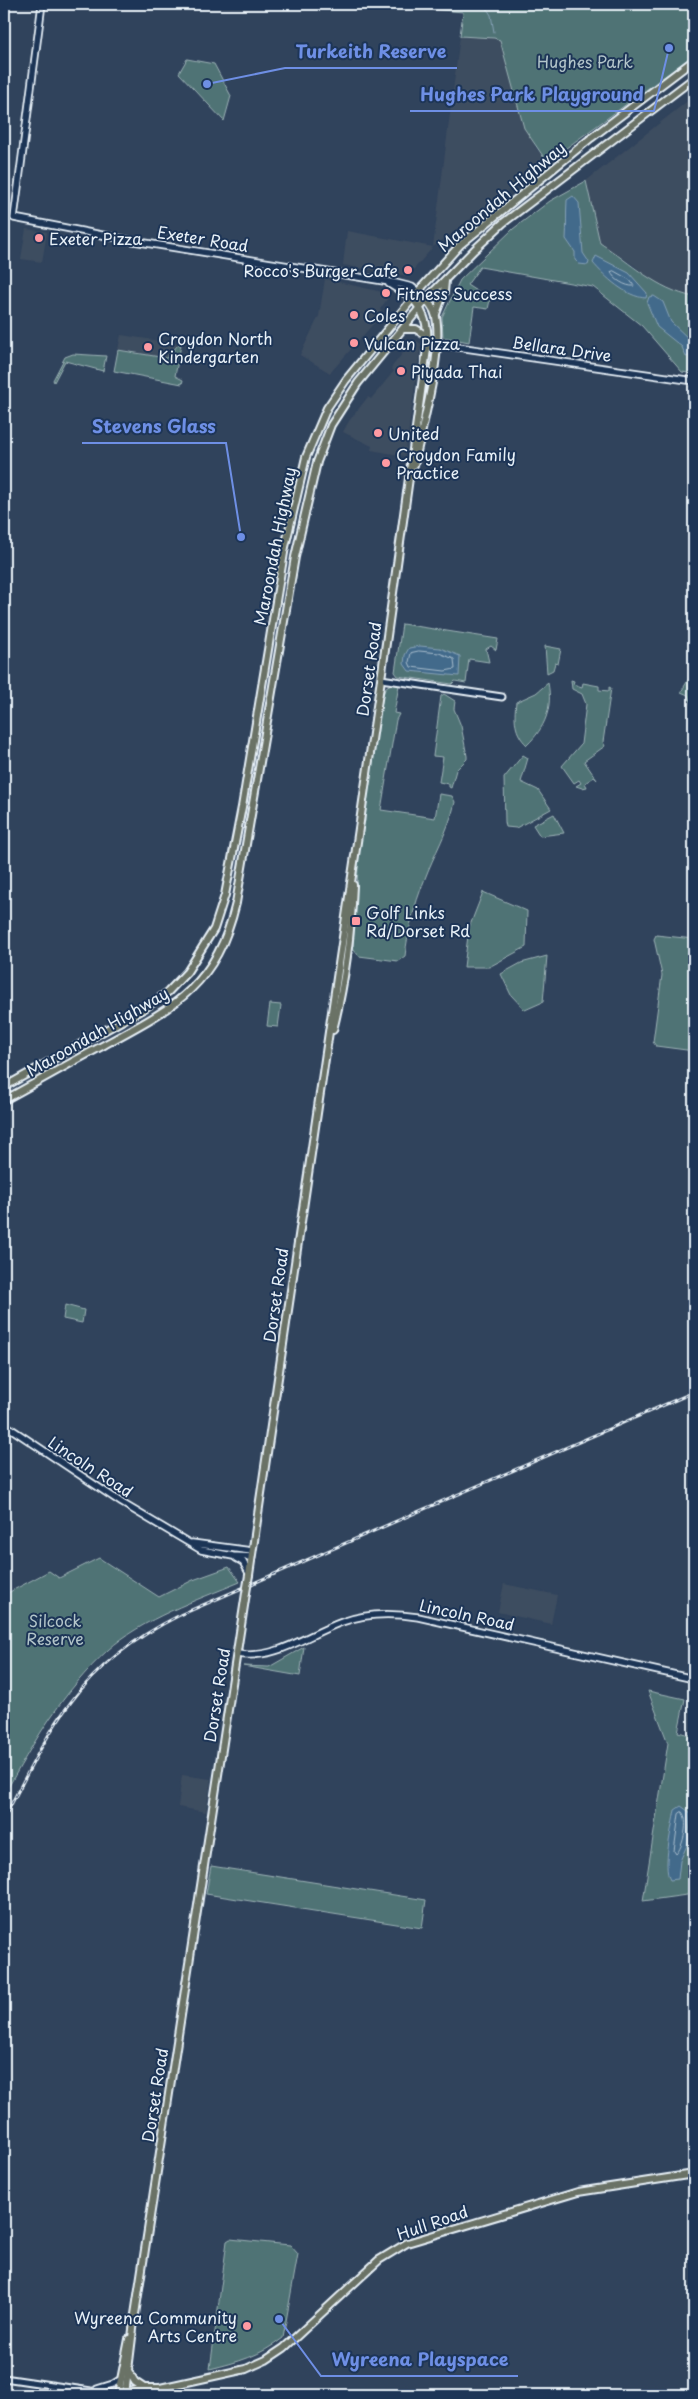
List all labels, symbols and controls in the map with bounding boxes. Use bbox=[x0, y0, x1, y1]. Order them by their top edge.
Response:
callout: Turkeith Reserve bbox=[285, 35, 457, 68]
text: Turkeith Reserve bbox=[295, 37, 447, 64]
park label: Hughes Park bbox=[537, 49, 633, 73]
callout: Hughes Park Playground bbox=[410, 78, 654, 111]
text: Hughes Park Playground bbox=[420, 80, 644, 107]
street label: Maroondah Highway bbox=[432, 135, 570, 257]
street label: Exeter Road bbox=[156, 219, 250, 257]
place label: Exeter Pizza bbox=[49, 226, 142, 250]
marker: Exeter Pizza bbox=[33, 232, 45, 244]
place label: Rocco's Burger Cafe bbox=[244, 258, 398, 282]
marker: Rocco's Burger Cafe bbox=[402, 264, 414, 276]
place label: Fitness Success bbox=[396, 281, 512, 305]
marker: Fitness Success bbox=[380, 287, 392, 299]
place label: Coles bbox=[364, 303, 405, 327]
marker: Coles bbox=[348, 309, 360, 321]
place label: Croydon North Kindergarten bbox=[158, 326, 272, 368]
street label: Bellara Drive bbox=[511, 329, 614, 367]
place label: Vulcan Pizza bbox=[364, 331, 460, 355]
marker: Vulcan Pizza bbox=[348, 337, 360, 349]
marker: Croydon North Kindergarten bbox=[142, 341, 154, 353]
place label: Piyada Thai bbox=[411, 359, 503, 383]
marker: Piyada Thai bbox=[395, 365, 407, 377]
callout: Stevens Glass bbox=[82, 410, 226, 443]
text: Stevens Glass bbox=[92, 412, 216, 439]
place label: United bbox=[388, 421, 440, 445]
marker: United bbox=[372, 427, 384, 439]
place label: Croydon Family Practice bbox=[396, 442, 516, 484]
marker: Croydon Family Practice bbox=[380, 457, 392, 469]
street label: Maroondah Highway bbox=[247, 465, 301, 627]
street label: Dorset Road bbox=[349, 620, 387, 718]
place label: Golf Links Rd/Dorset Rd bbox=[366, 900, 470, 942]
marker: Golf Links Rd/Dorset Rd bbox=[350, 915, 362, 927]
street label: Maroondah Highway bbox=[21, 980, 173, 1082]
street label: Dorset Road bbox=[256, 1246, 294, 1344]
street label: Lincoln Road bbox=[44, 1430, 138, 1502]
street label: Lincoln Road bbox=[417, 1592, 517, 1636]
park label: Silcock Reserve bbox=[26, 1608, 84, 1650]
street label: Dorset Road bbox=[197, 1646, 235, 1744]
street label: Dorset Road bbox=[135, 2046, 173, 2144]
street label: Hull Road bbox=[393, 2199, 471, 2245]
place label: Wyreena Community Arts Centre bbox=[74, 2305, 237, 2347]
marker: Wyreena Community Arts Centre bbox=[241, 2320, 253, 2332]
callout: Wyreena Playspace bbox=[321, 2343, 518, 2376]
text: Wyreena Playspace bbox=[331, 2345, 509, 2372]

